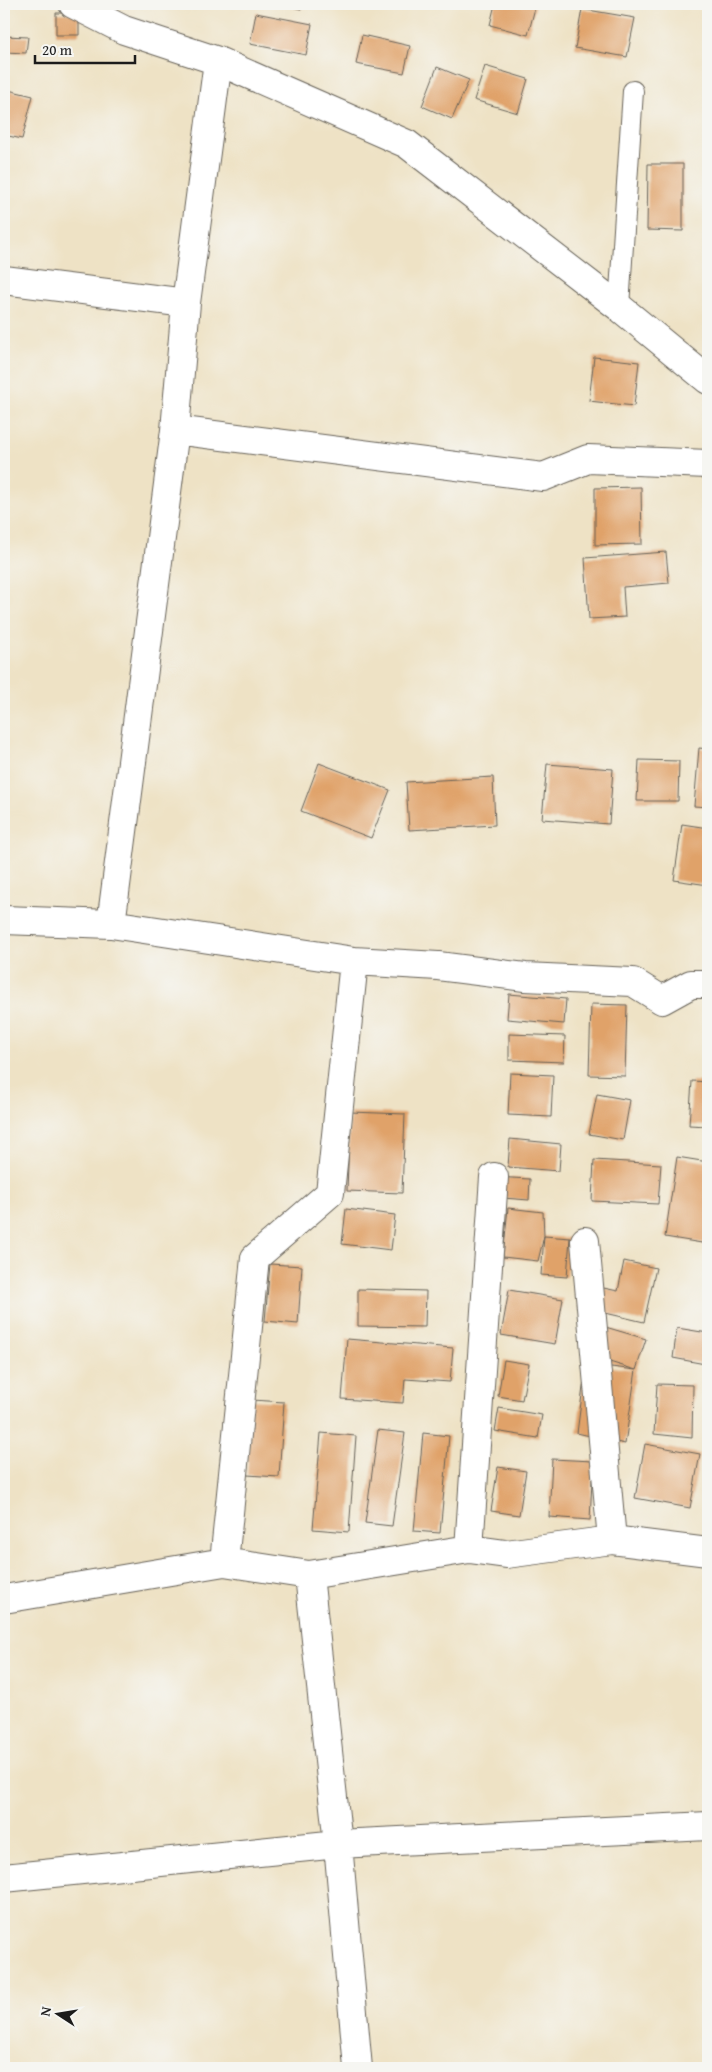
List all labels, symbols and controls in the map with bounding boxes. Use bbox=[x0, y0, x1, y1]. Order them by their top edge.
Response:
scale bar bbox=[35, 32, 135, 64]
text: 20 m bbox=[42, 39, 73, 60]
north arrow bbox=[32, 1990, 82, 2040]
text: N bbox=[35, 2004, 56, 2018]

